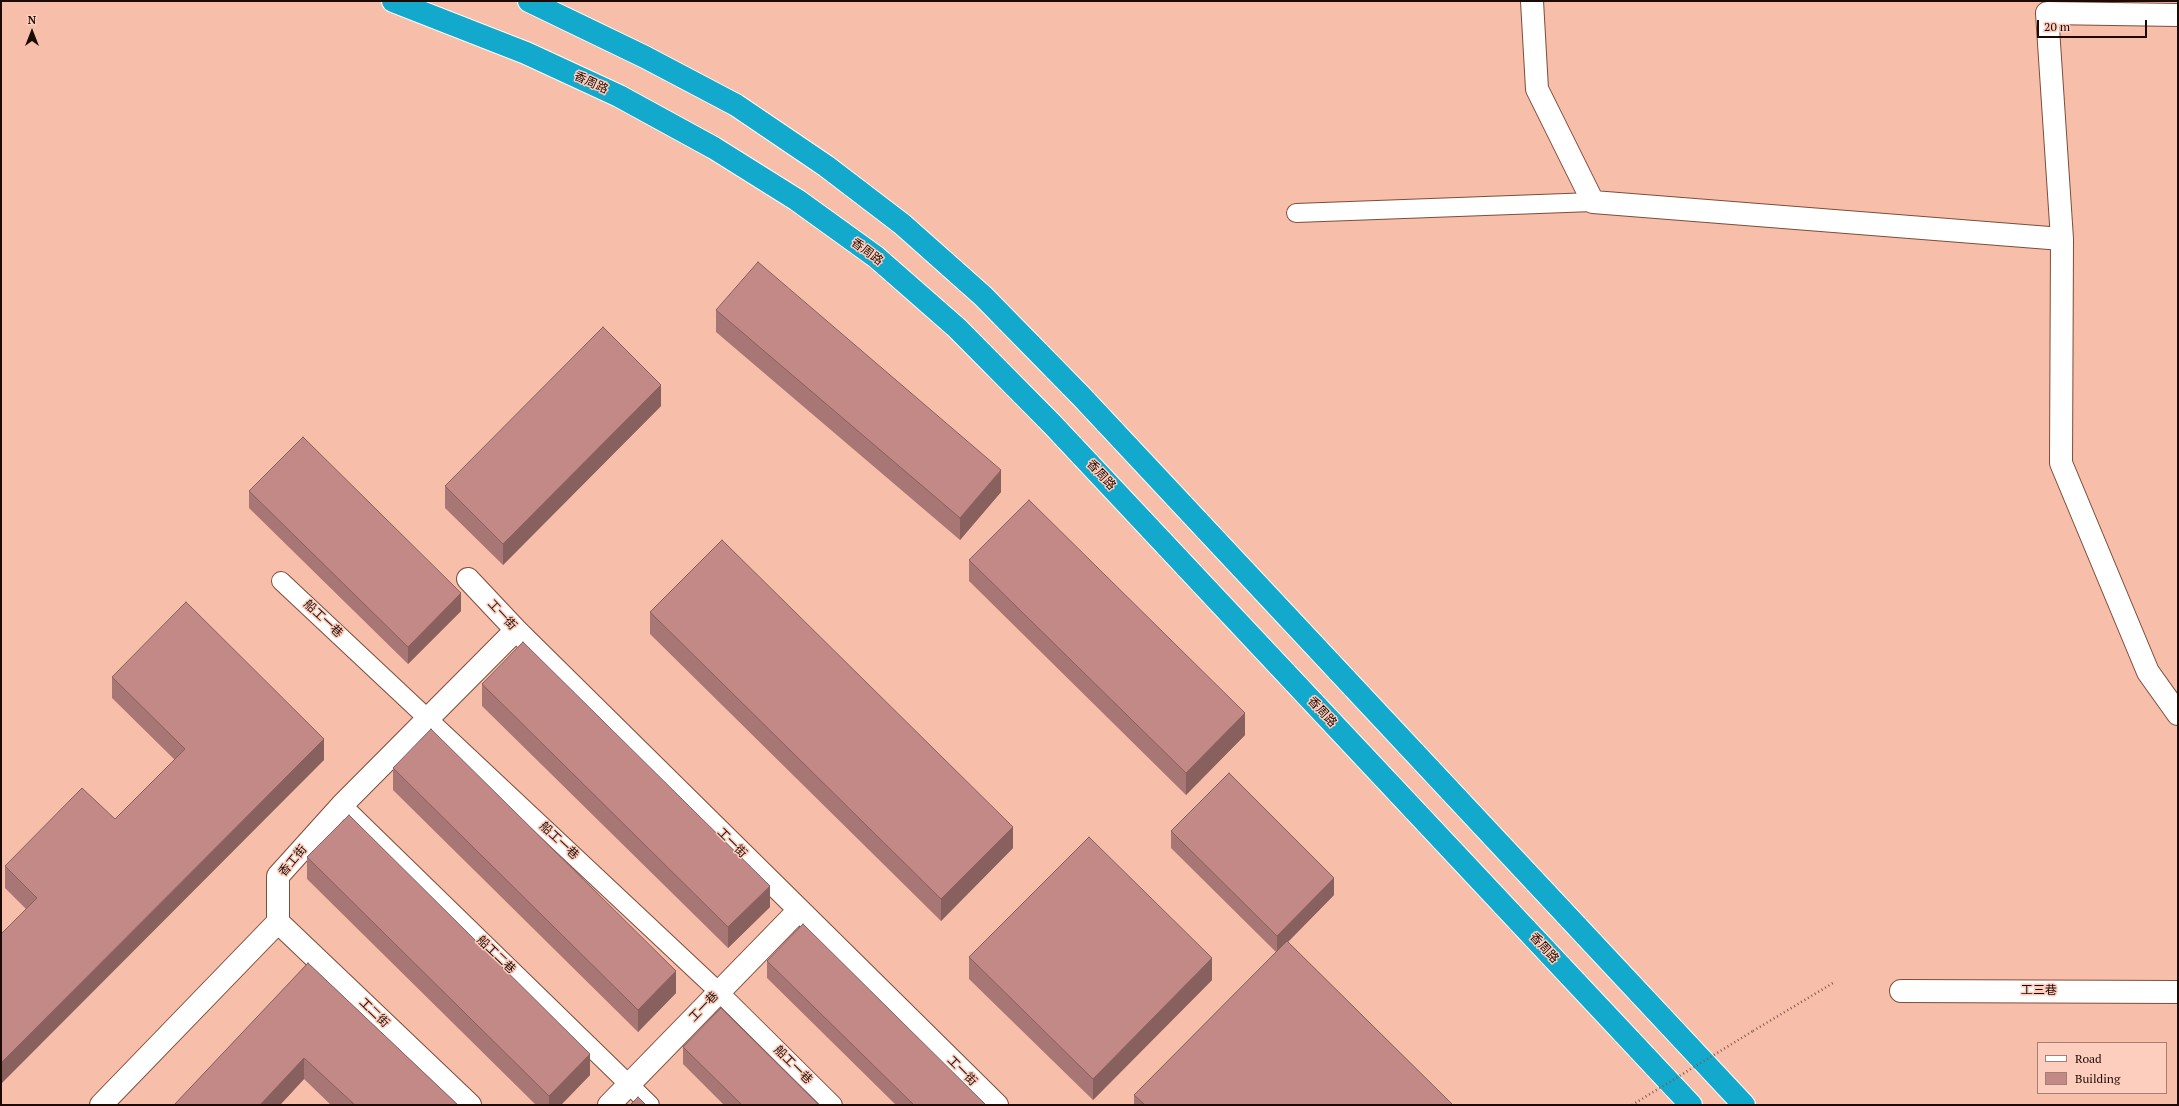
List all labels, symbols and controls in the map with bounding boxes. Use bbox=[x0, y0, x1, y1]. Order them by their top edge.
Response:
north arrow bbox=[12, 12, 52, 52]
scale bar bbox=[2039, 12, 2149, 38]
text: N bbox=[28, 13, 36, 27]
text: 20 m bbox=[2044, 19, 2070, 34]
street label: 香周路 bbox=[572, 69, 610, 97]
street label: 香周路 bbox=[848, 235, 886, 269]
street label: 香周路 bbox=[1083, 457, 1119, 493]
street label: 船工一巷 bbox=[301, 597, 345, 641]
street label: 工一街 bbox=[484, 597, 520, 633]
street label: 香周路 bbox=[1304, 694, 1340, 730]
street label: 船工一巷 bbox=[537, 819, 581, 863]
street label: 工一街 bbox=[714, 825, 750, 861]
street label: 香工街 bbox=[276, 843, 310, 879]
street label: 香周路 bbox=[1526, 930, 1562, 966]
street label: 船工二巷 bbox=[474, 933, 518, 977]
street label: 工三巷 bbox=[2021, 984, 2057, 998]
street label: 工一巷 bbox=[686, 989, 722, 1025]
street label: 工二街 bbox=[356, 995, 392, 1031]
legend bbox=[2037, 1042, 2167, 1094]
street label: 船工一巷 bbox=[771, 1043, 815, 1087]
text: Road bbox=[2075, 1051, 2102, 1066]
street label: 工一街 bbox=[944, 1053, 980, 1089]
text: Building bbox=[2075, 1071, 2120, 1086]

